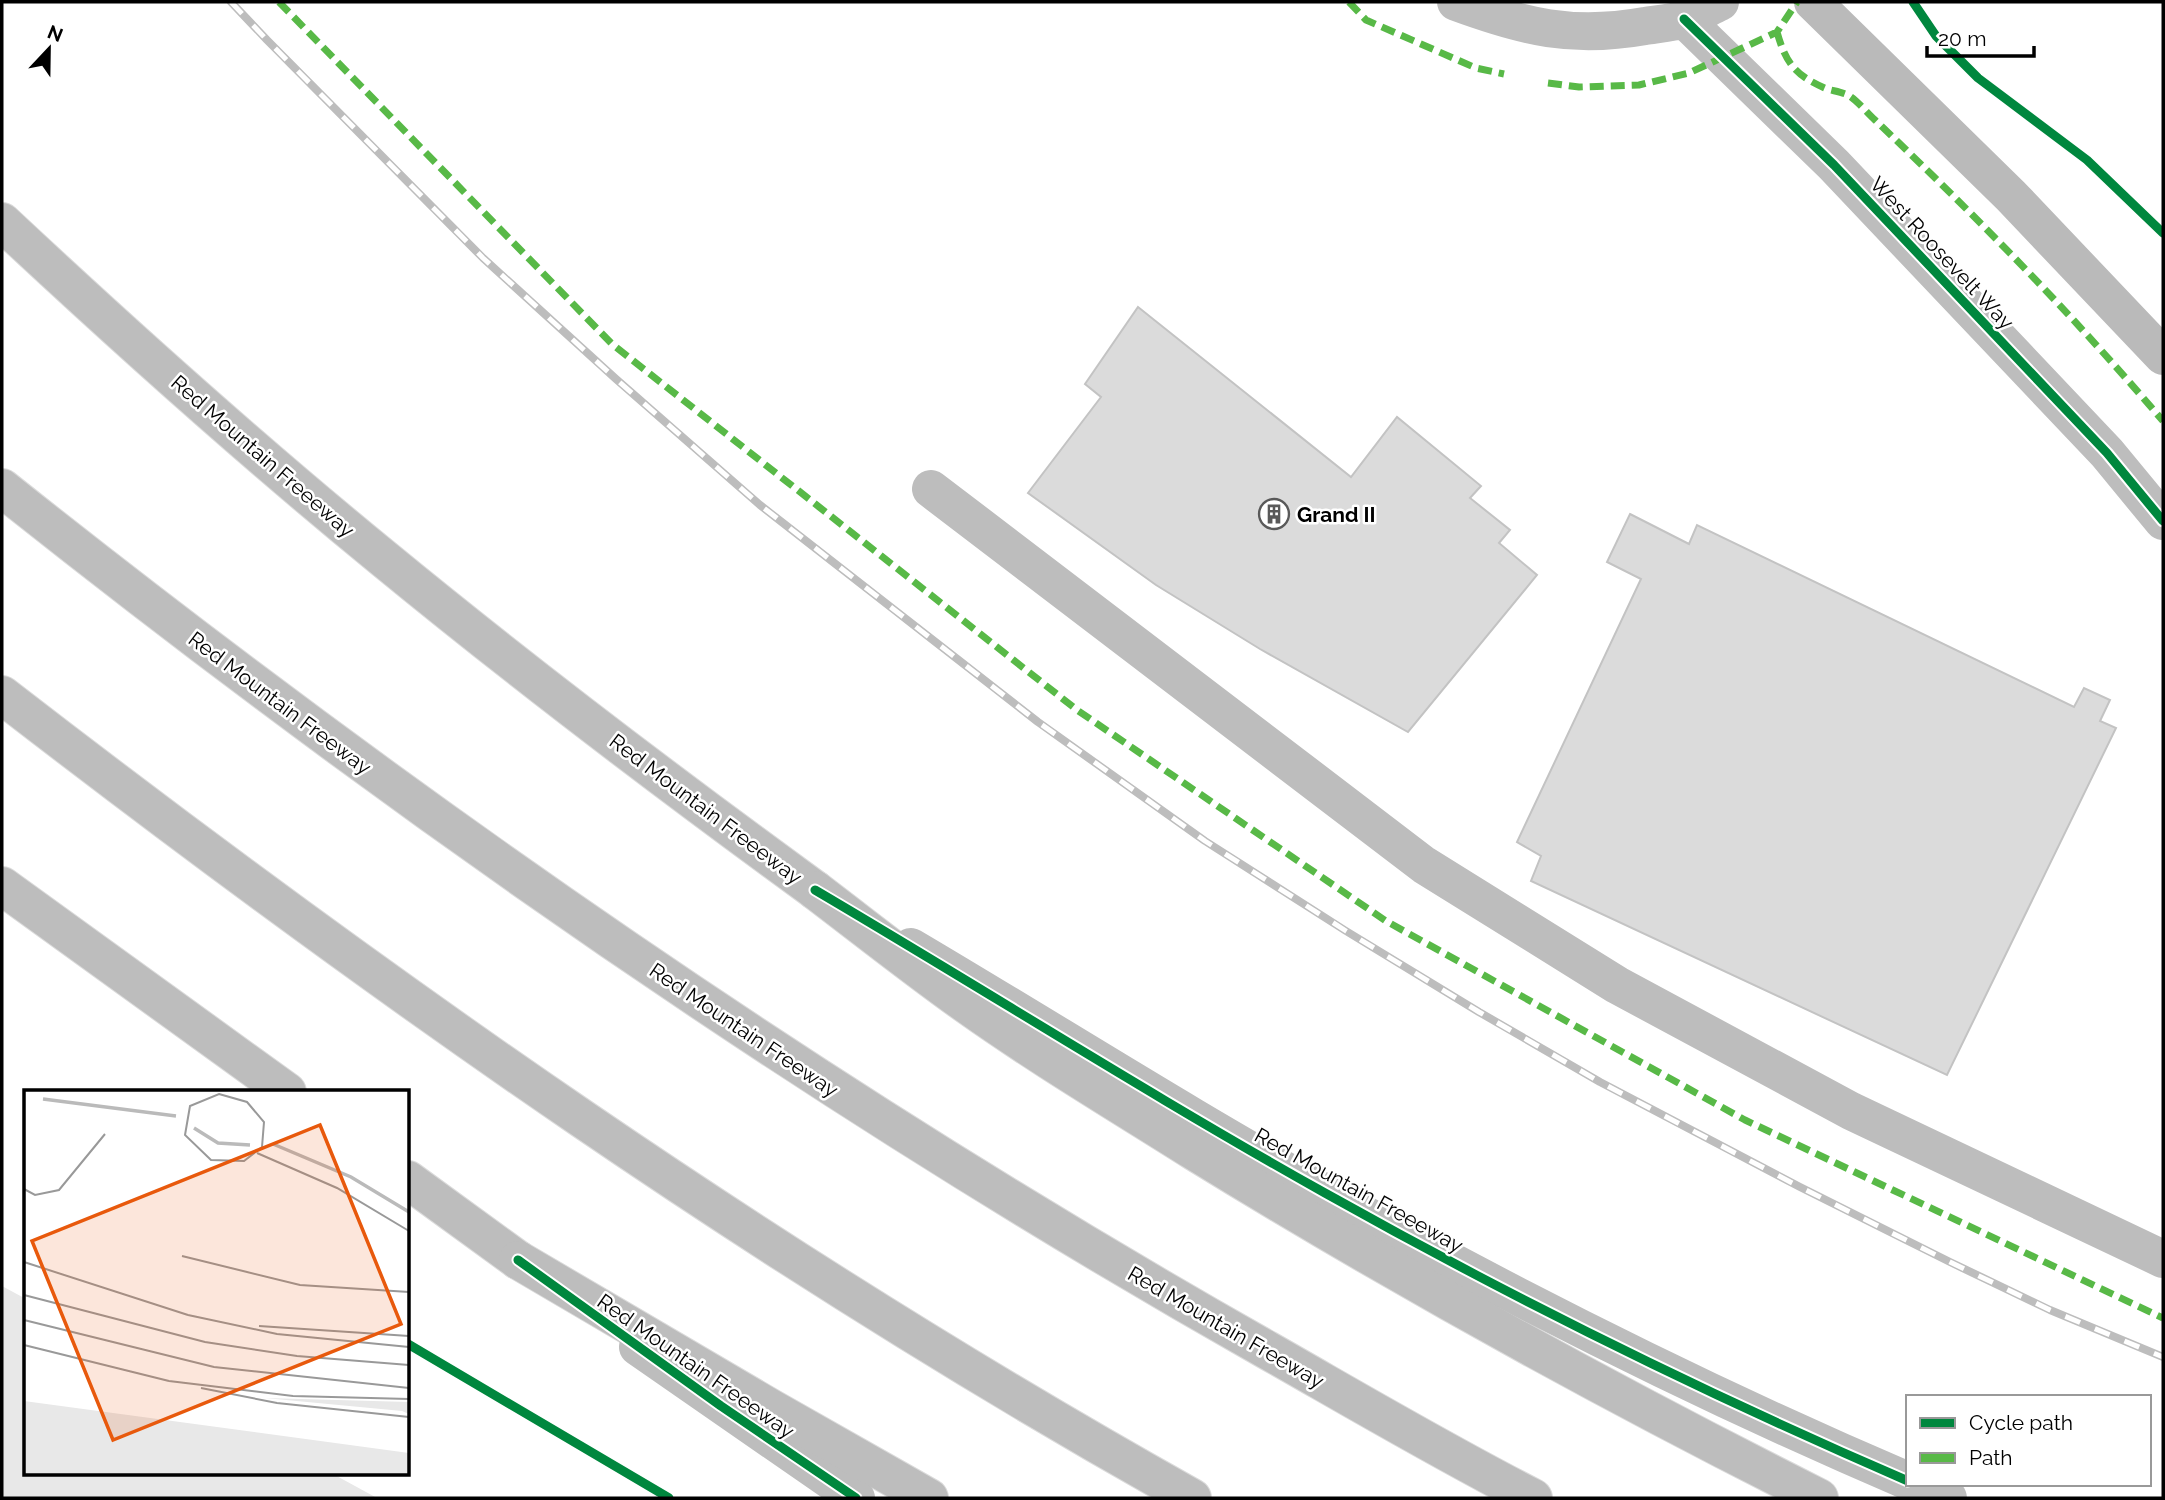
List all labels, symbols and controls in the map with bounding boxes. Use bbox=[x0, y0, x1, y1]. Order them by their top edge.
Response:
north arrow bbox=[14, 14, 84, 84]
scale bar bbox=[1927, 14, 2034, 58]
text: N bbox=[45, 20, 66, 46]
text: 20 m bbox=[1938, 26, 1986, 51]
street label: West Roosevelt Way bbox=[1865, 171, 2019, 335]
street label: Red Mountain Freeeway bbox=[166, 370, 360, 542]
building icon: Grand II bbox=[1257, 497, 1291, 531]
place label: Grand II bbox=[1297, 502, 1376, 527]
street label: Red Mountain Freeway bbox=[184, 626, 376, 780]
street label: Red Mountain Freeeway bbox=[605, 728, 807, 890]
street label: Red Mountain Freeway bbox=[645, 957, 843, 1103]
inset map bbox=[24, 1090, 410, 1476]
street label: Red Mountain Freeeway bbox=[1250, 1122, 1468, 1258]
street label: Red Mountain Freeway bbox=[1123, 1261, 1329, 1393]
street label: Red Mountain Freeeway bbox=[593, 1288, 799, 1444]
legend bbox=[1906, 1395, 2151, 1486]
text: Cycle path bbox=[1969, 1410, 2073, 1435]
text: Path bbox=[1969, 1445, 2013, 1470]

